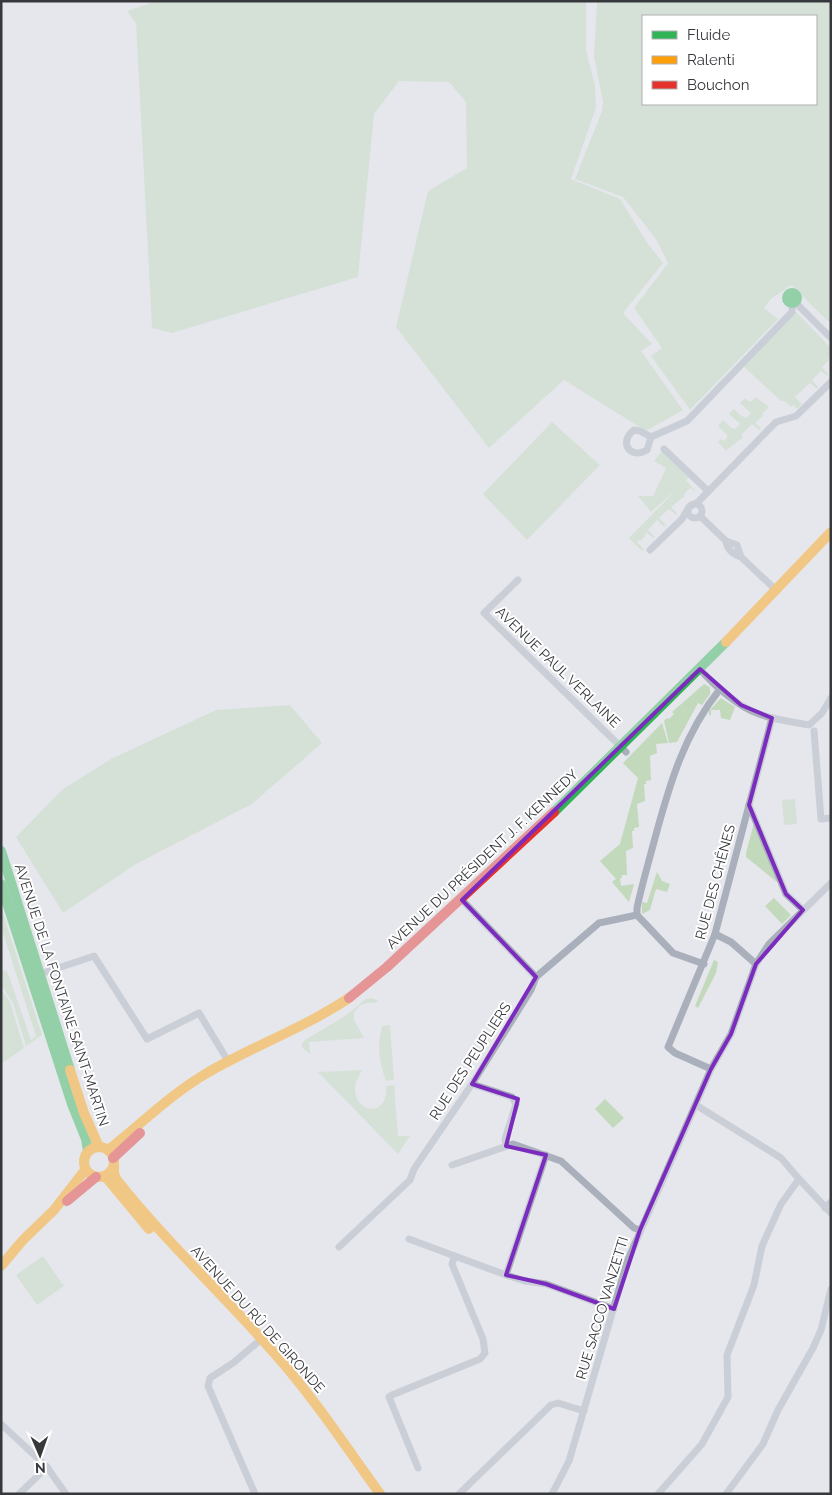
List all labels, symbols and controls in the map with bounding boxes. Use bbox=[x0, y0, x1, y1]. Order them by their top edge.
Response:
legend bbox=[642, 15, 817, 105]
text: Fluide bbox=[687, 26, 730, 44]
text: Ralenti bbox=[687, 51, 735, 69]
text: Bouchon bbox=[687, 76, 749, 94]
street label: AVENUE PAUL VERLAINE bbox=[493, 604, 623, 730]
street label: AVENUE DU PRÉSIDENT J. F. KENNEDY bbox=[382, 765, 581, 952]
street label: RUE DES CHÊNES bbox=[691, 822, 738, 941]
street label: AVENUE DE LA FONTAINE SAINT-MARTIN bbox=[12, 862, 112, 1128]
street label: RUE DES PEUPLIERS bbox=[426, 999, 514, 1123]
street label: RUE SACCO VANZETTI bbox=[573, 1235, 631, 1381]
street label: AVENUE DU RÛ DE GIRONDE bbox=[188, 1242, 329, 1396]
north arrow bbox=[15, 1430, 65, 1480]
text: N bbox=[35, 1460, 46, 1476]

